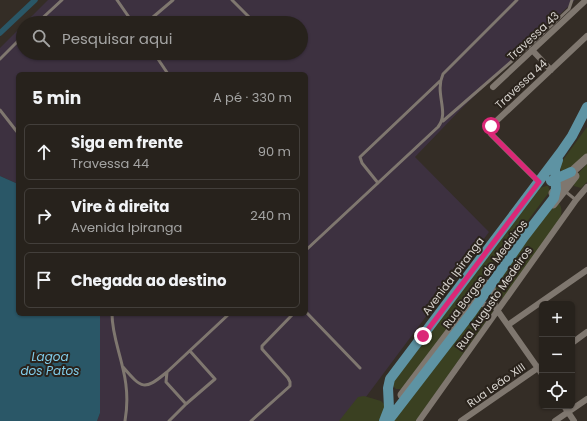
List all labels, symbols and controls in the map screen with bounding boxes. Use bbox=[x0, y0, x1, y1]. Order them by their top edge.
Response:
street label: Travessa 43 bbox=[504, 8, 562, 64]
search box bbox=[16, 16, 308, 60]
icon: search bbox=[30, 27, 52, 49]
text: Pesquisar aqui bbox=[62, 28, 172, 49]
street label: Travessa 44 bbox=[491, 56, 551, 112]
text: 5 min bbox=[32, 86, 81, 110]
text: A pé · 330 m bbox=[213, 88, 292, 107]
route start bbox=[482, 117, 500, 135]
text: Siga em frente bbox=[71, 132, 183, 153]
icon: ahead bbox=[33, 141, 55, 163]
text: 90 m bbox=[258, 142, 291, 161]
text: Travessa 44 bbox=[71, 154, 149, 173]
text: Vire à direita bbox=[71, 196, 170, 217]
icon: right bbox=[33, 205, 55, 227]
text: 240 m bbox=[250, 206, 291, 225]
street label: Rua Borges de Medeiros bbox=[439, 216, 531, 332]
text: Avenida Ipiranga bbox=[71, 218, 182, 237]
street label: Avenida Ipiranga bbox=[418, 234, 488, 318]
street label: Rua Augusto Medeiros bbox=[452, 243, 536, 353]
icon: arrive bbox=[33, 269, 55, 291]
text: Chegada ao destino bbox=[71, 270, 227, 291]
map controls bbox=[539, 301, 575, 409]
button: + bbox=[539, 301, 575, 337]
route end bbox=[414, 327, 432, 345]
button: − bbox=[539, 337, 575, 373]
water label: Lagoa dos Patos bbox=[20, 348, 80, 379]
street label: Rua Leão XIII bbox=[464, 359, 528, 411]
button: locate bbox=[539, 373, 575, 409]

